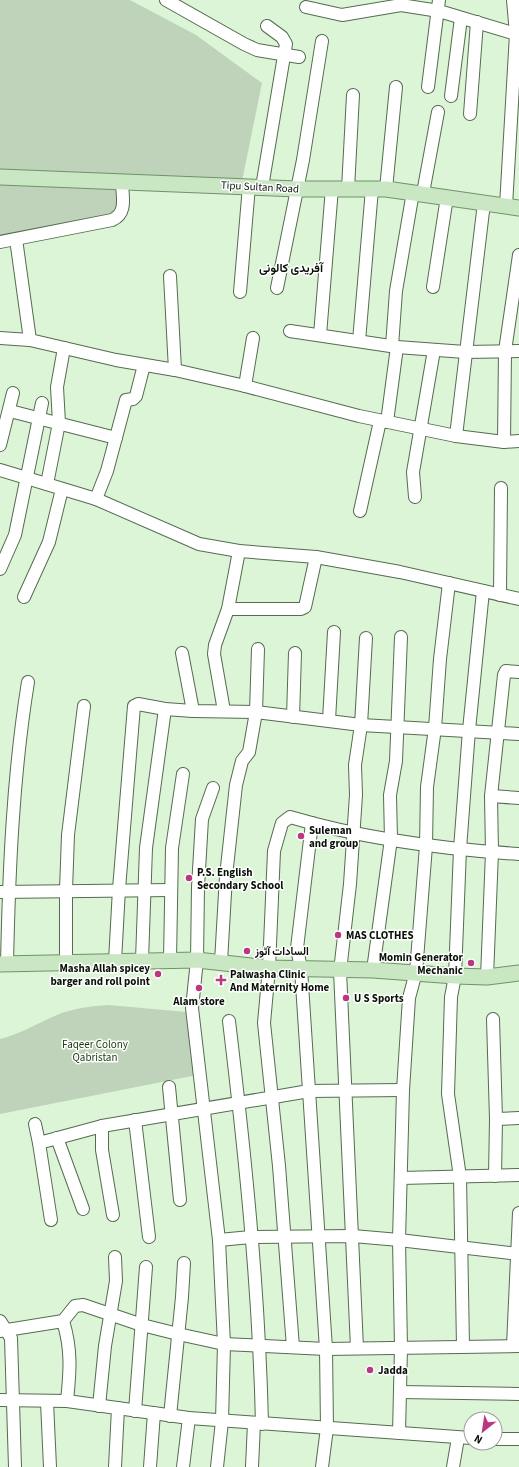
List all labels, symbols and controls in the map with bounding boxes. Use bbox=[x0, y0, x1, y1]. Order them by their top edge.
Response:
street label: Tipu Sultan Road bbox=[220, 177, 300, 197]
district label: آفریدی کالونی bbox=[259, 260, 324, 277]
place label: Suleman and group bbox=[309, 823, 358, 851]
marker: Suleman and group bbox=[296, 831, 306, 841]
place label: P.S. English Secondary School bbox=[197, 865, 284, 893]
marker: P.S. English Secondary School bbox=[184, 873, 194, 883]
place label: MAS CLOTHES bbox=[346, 928, 414, 943]
marker: MAS CLOTHES bbox=[333, 930, 343, 940]
place label: السادات آٹوز bbox=[254, 944, 309, 959]
marker: السادات آٹوز bbox=[242, 946, 252, 956]
place label: Momin Generator Mechanic bbox=[379, 950, 464, 978]
marker: Momin Generator Mechanic bbox=[466, 958, 476, 968]
place label: Masha Allah spicey barger and roll point bbox=[50, 961, 151, 989]
place label: Palwasha Clinic And Maternity Home bbox=[229, 967, 330, 995]
marker: Masha Allah spicey barger and roll point bbox=[153, 969, 163, 979]
marker: Palwasha Clinic And Maternity Home bbox=[215, 974, 227, 986]
marker: Alam store bbox=[194, 983, 204, 993]
place label: U S Sports bbox=[354, 991, 404, 1006]
marker: U S Sports bbox=[341, 993, 351, 1003]
place label: Alam store bbox=[172, 994, 225, 1009]
park label: Faqeer Colony Qabristan bbox=[62, 1037, 128, 1065]
place label: Jadda bbox=[378, 1363, 408, 1378]
marker: Jadda bbox=[365, 1365, 375, 1375]
north arrow bbox=[463, 1411, 503, 1451]
text: N bbox=[471, 1431, 485, 1448]

